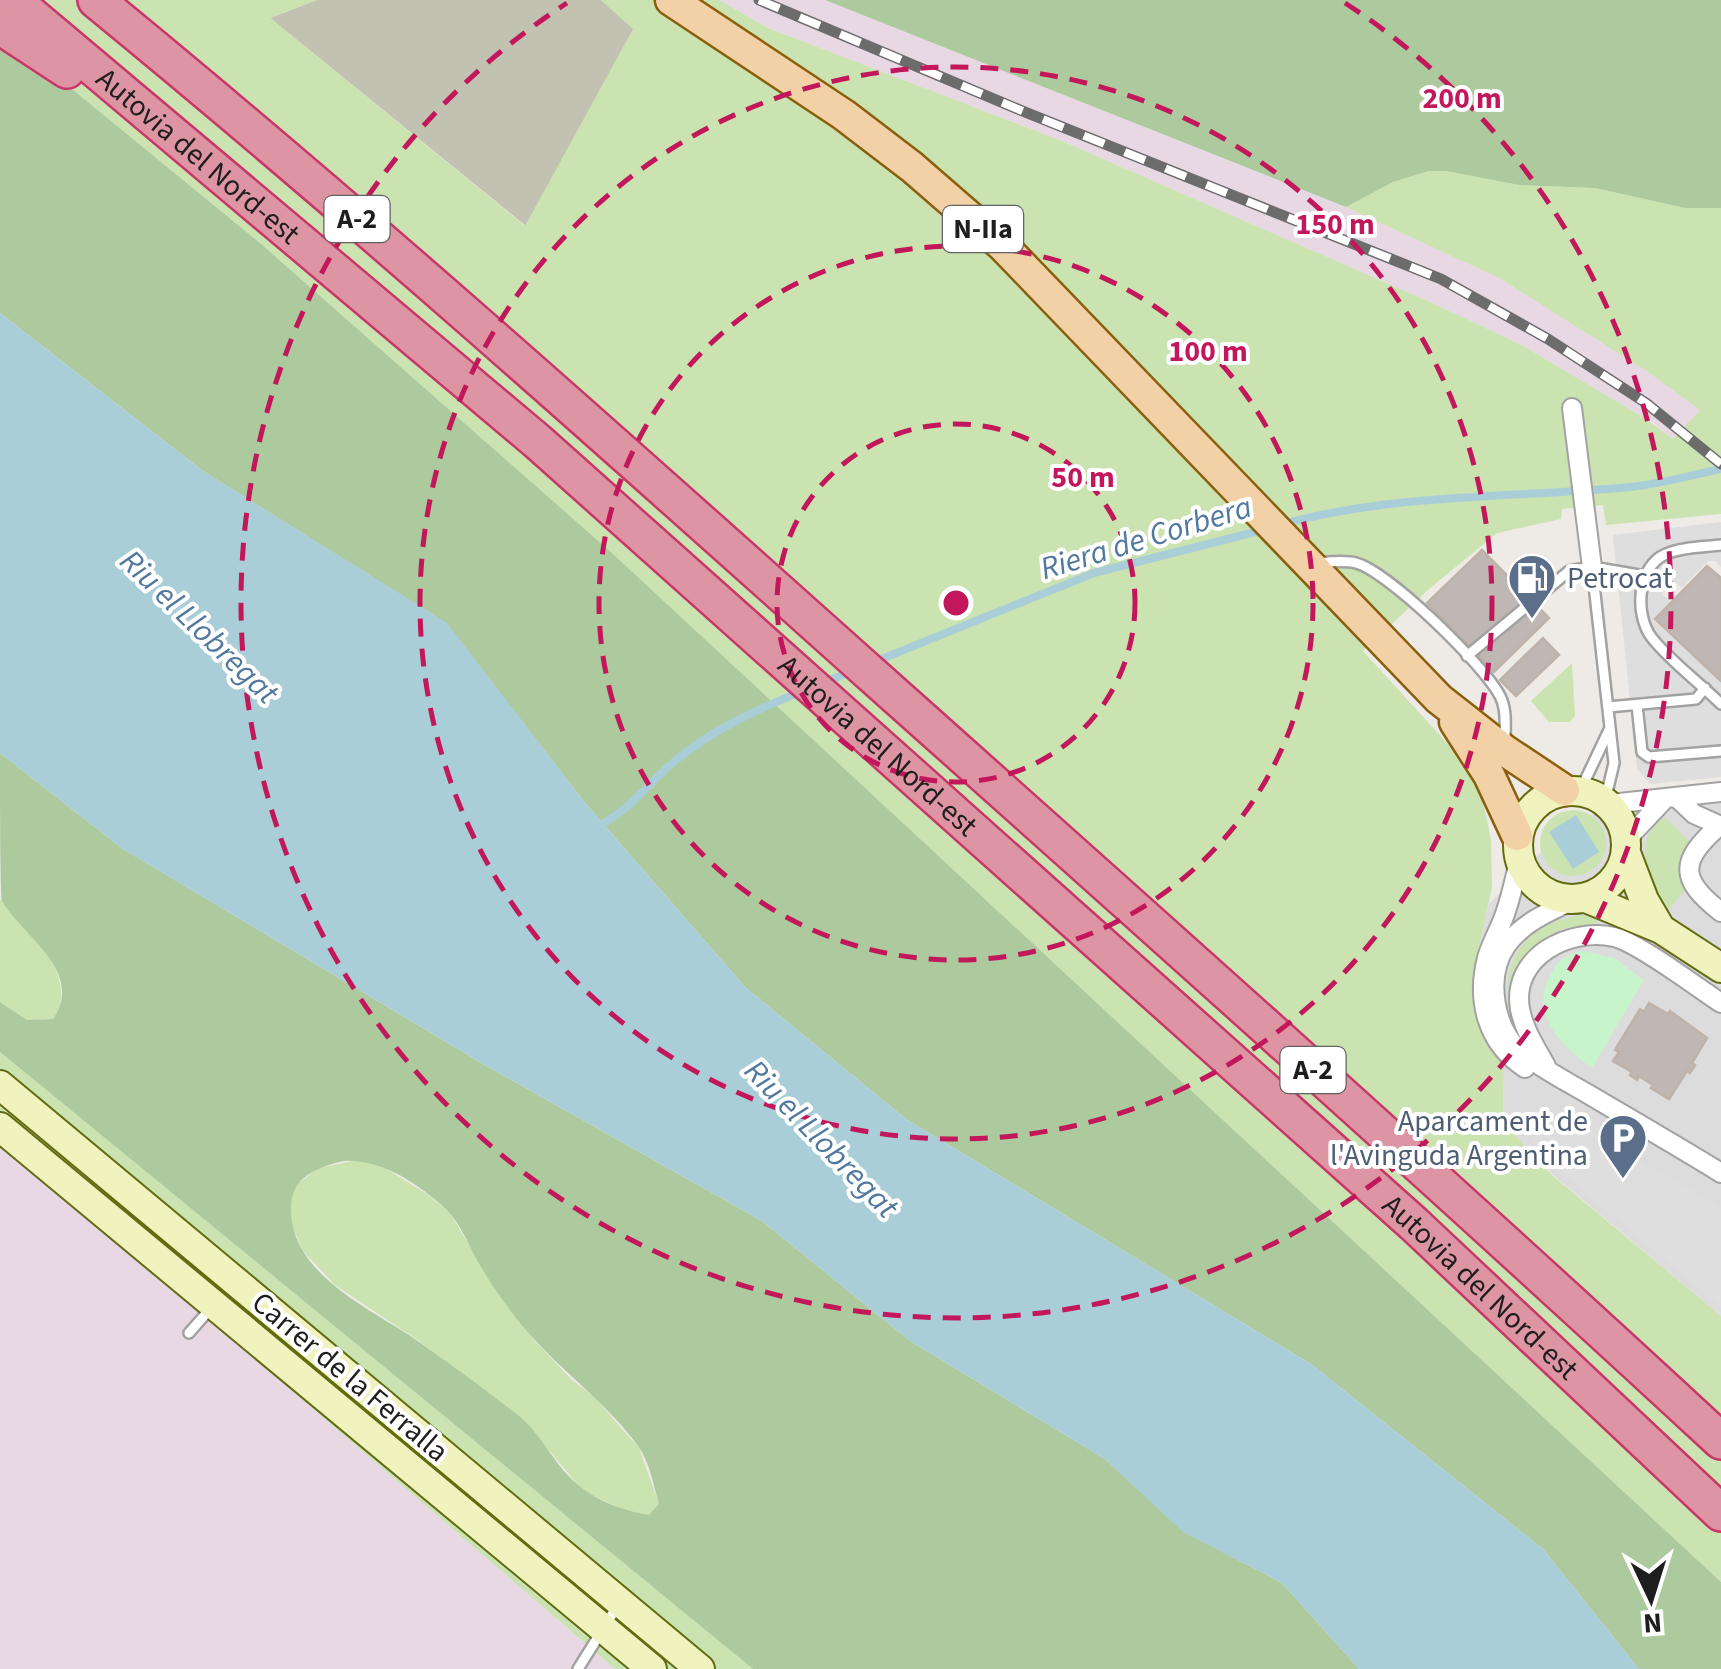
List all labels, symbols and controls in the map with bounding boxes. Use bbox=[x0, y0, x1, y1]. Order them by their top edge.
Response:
street label: Autovia del Nord-est bbox=[87, 57, 310, 254]
text: 200 m bbox=[1422, 77, 1502, 120]
road number: A-2 bbox=[324, 196, 390, 242]
text: 150 m bbox=[1295, 203, 1375, 246]
road number: N-IIa bbox=[943, 206, 1023, 252]
text: 100 m bbox=[1168, 330, 1248, 373]
text: 50 m bbox=[1051, 456, 1115, 499]
water label: Riera de Corbera bbox=[1035, 484, 1257, 592]
water label: Riu el Llobregat bbox=[109, 539, 290, 716]
fuel station icon: Petrocat bbox=[1506, 552, 1558, 620]
place label: Petrocat bbox=[1567, 557, 1673, 600]
centre of rings bbox=[938, 585, 974, 621]
street label: Autovia del Nord-est bbox=[769, 645, 987, 846]
road number: A-2 bbox=[1280, 1047, 1346, 1093]
water label: Riu el Llobregat bbox=[733, 1049, 910, 1230]
place label: Aparcament de l'Avinguda Argentina bbox=[1330, 1100, 1588, 1177]
parking icon: Aparcament de l'Avinguda Argentina bbox=[1597, 1112, 1649, 1180]
street label: Autovia del Nord-est bbox=[1373, 1184, 1588, 1390]
street label: Carrer de la Ferralla bbox=[242, 1282, 458, 1472]
north arrow bbox=[1601, 1549, 1701, 1649]
text: N bbox=[1642, 1602, 1663, 1644]

